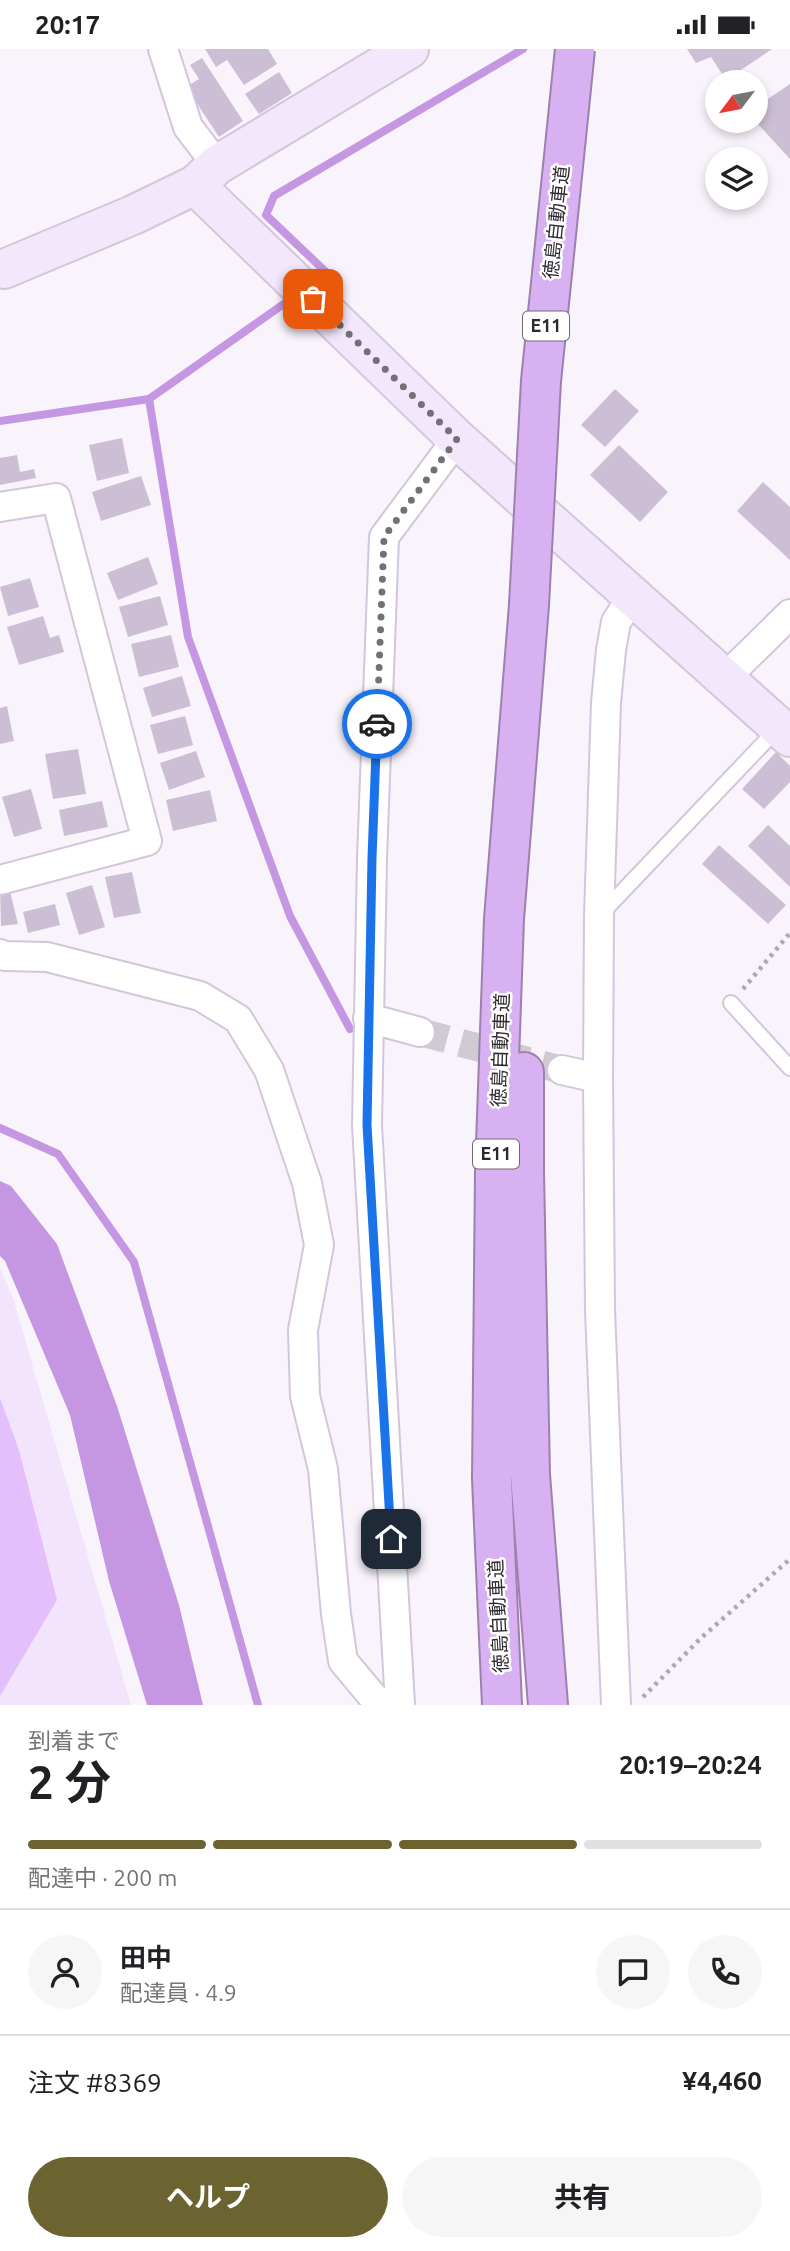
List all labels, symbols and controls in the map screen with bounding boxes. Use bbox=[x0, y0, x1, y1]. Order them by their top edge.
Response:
text: 20:17 bbox=[35, 10, 100, 39]
north arrow bbox=[705, 70, 768, 133]
map controls bbox=[705, 70, 768, 210]
button: layers bbox=[705, 147, 768, 210]
street label: 徳島自動車道 bbox=[539, 164, 573, 280]
pin bbox=[283, 269, 343, 329]
icon: bag bbox=[294, 280, 332, 318]
road number: E11 bbox=[523, 311, 569, 341]
courier bbox=[342, 689, 412, 759]
icon: car bbox=[358, 705, 396, 743]
street label: 徳島自動車道 bbox=[487, 993, 513, 1107]
road number: E11 bbox=[473, 1139, 519, 1169]
pin bbox=[361, 1509, 421, 1569]
icon: home bbox=[372, 1520, 410, 1558]
street label: 徳島自動車道 bbox=[484, 1558, 512, 1674]
text: 到着まで bbox=[28, 1728, 120, 1753]
text: 20:19–20:24 bbox=[619, 1750, 762, 1779]
text: 2 分 bbox=[28, 1756, 111, 1808]
text: 配達中 · 200 m bbox=[28, 1865, 177, 1890]
button: person bbox=[28, 1935, 102, 2009]
button: chat bbox=[596, 1935, 670, 2009]
button: phone bbox=[688, 1935, 762, 2009]
text: 田中 bbox=[120, 1943, 172, 1972]
text: 配達員 · 4.9 bbox=[120, 1980, 237, 2005]
text: ¥4,460 bbox=[682, 2066, 762, 2095]
text: 注文 #8369 bbox=[28, 2068, 162, 2097]
button: ヘルプ bbox=[28, 2157, 388, 2237]
button: 共有 bbox=[402, 2157, 762, 2237]

